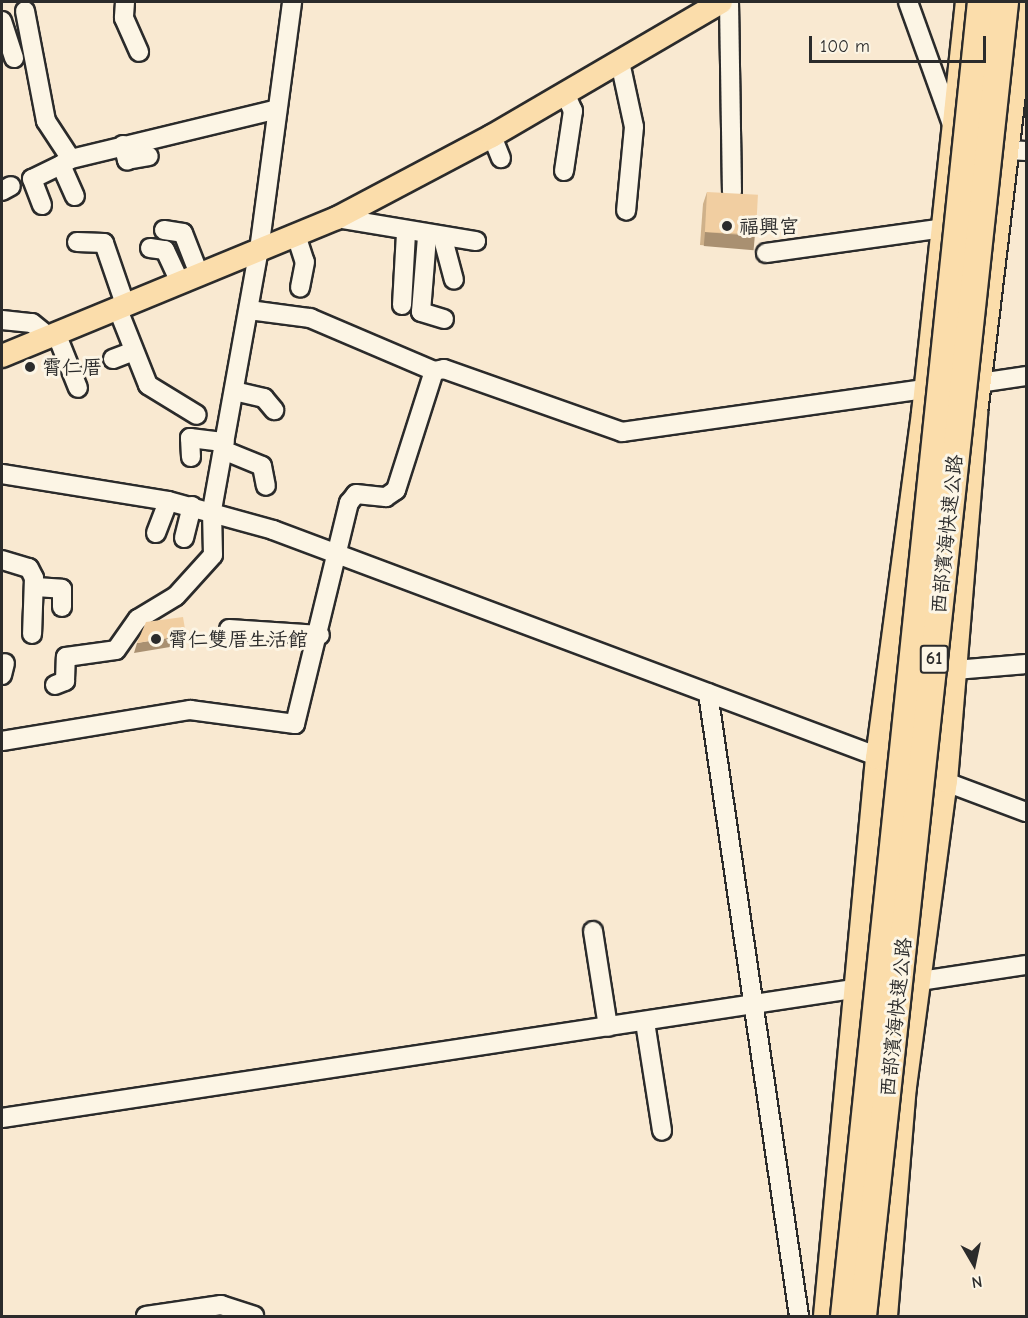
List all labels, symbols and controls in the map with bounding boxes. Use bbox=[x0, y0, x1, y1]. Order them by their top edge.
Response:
scale bar bbox=[812, 24, 989, 62]
text: 100 m bbox=[820, 36, 870, 57]
place label: 福興宮 bbox=[739, 214, 799, 238]
marker: 福興宮 bbox=[720, 219, 734, 233]
place label: 霄仁厝 bbox=[42, 355, 102, 379]
marker: 霄仁厝 bbox=[23, 360, 37, 374]
street label: 西部濱海快速公路 bbox=[927, 453, 967, 615]
place label: 霄仁雙厝生活館 bbox=[168, 627, 308, 651]
marker: 霄仁雙厝生活館 bbox=[149, 632, 163, 646]
road number: 61 bbox=[919, 644, 949, 674]
street label: 西部濱海快速公路 bbox=[876, 936, 916, 1098]
north arrow bbox=[944, 1234, 1004, 1294]
text: N bbox=[970, 1272, 983, 1291]

